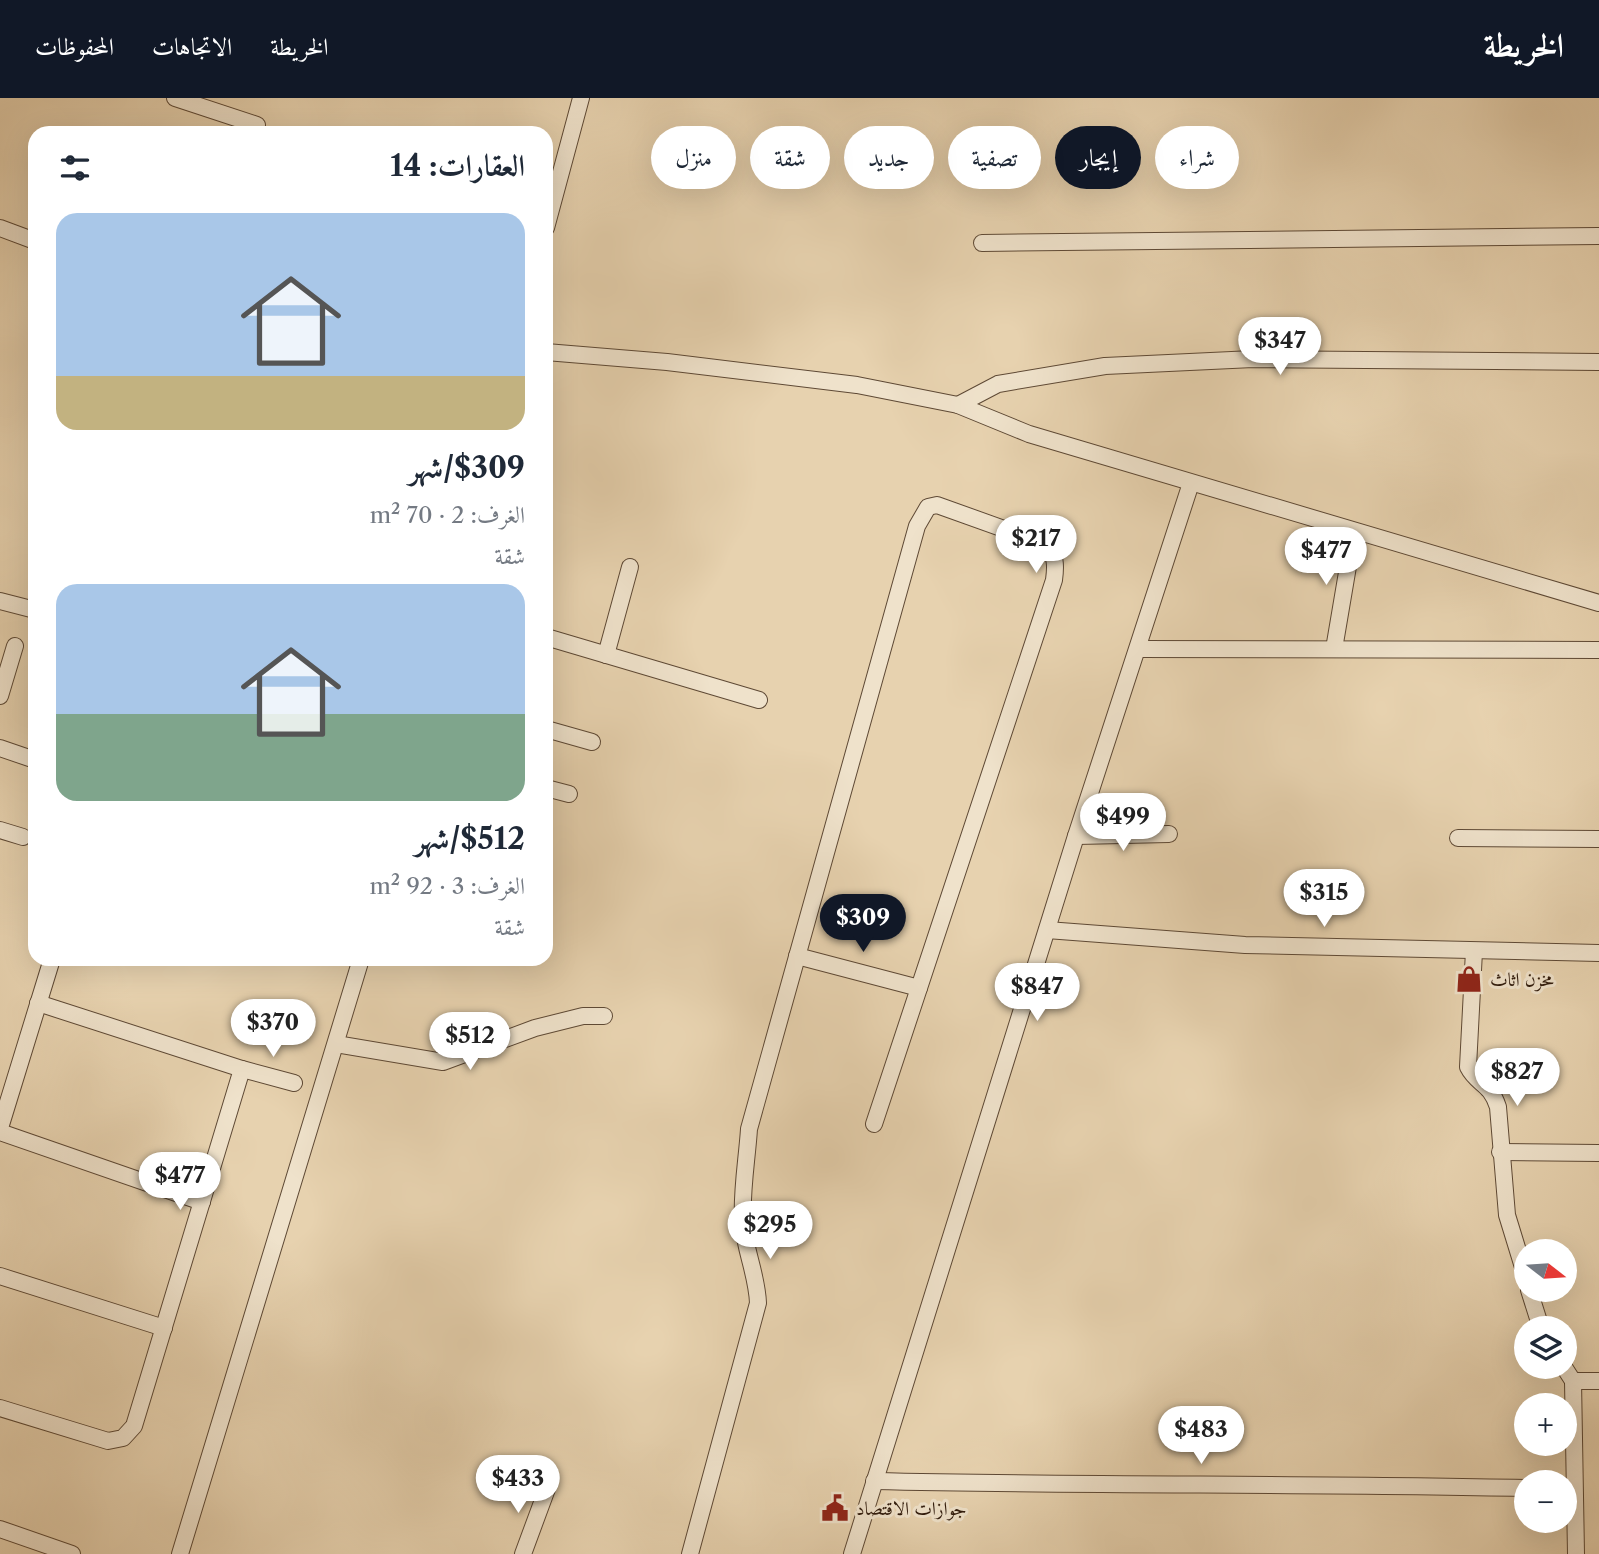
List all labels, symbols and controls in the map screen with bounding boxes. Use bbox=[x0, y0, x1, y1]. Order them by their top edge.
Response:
text: الخريطة bbox=[1484, 25, 1564, 66]
text: المحفوظات bbox=[35, 32, 114, 61]
text: الاتجاهات bbox=[152, 32, 232, 61]
text: الخريطة bbox=[270, 32, 329, 61]
chip: منزل bbox=[651, 126, 736, 189]
chip: شقة bbox=[750, 126, 830, 189]
chip: جديد bbox=[844, 126, 934, 189]
chip: تصفية bbox=[948, 126, 1041, 189]
chip: إيجار bbox=[1055, 126, 1141, 189]
chip: شراء bbox=[1155, 126, 1239, 189]
text: العقارات: 14 bbox=[390, 147, 525, 184]
icon: filters bbox=[56, 149, 94, 187]
icon: home bbox=[228, 258, 354, 384]
pin: $347 bbox=[1239, 317, 1321, 377]
text: $347 bbox=[1254, 326, 1306, 354]
text: $309/شهر bbox=[409, 449, 525, 486]
text: الغرف: 2 · 70 m² bbox=[370, 501, 525, 529]
pin: $217 bbox=[995, 516, 1077, 575]
text: $217 bbox=[1012, 524, 1060, 552]
pin: $477 bbox=[1285, 528, 1367, 587]
text: $477 bbox=[1301, 536, 1351, 564]
text: شقة bbox=[495, 542, 525, 570]
icon: home bbox=[228, 629, 354, 755]
pin: $499 bbox=[1082, 794, 1164, 853]
text: $499 bbox=[1096, 802, 1150, 830]
text: $512/شهر bbox=[415, 820, 525, 857]
pin: $315 bbox=[1283, 870, 1365, 929]
text: الغرف: 3 · 92 m² bbox=[369, 872, 525, 900]
text: $315 bbox=[1300, 878, 1348, 906]
pin: $309 bbox=[822, 894, 904, 954]
text: $309 bbox=[836, 903, 890, 931]
text: شقة bbox=[495, 913, 525, 941]
pin: $847 bbox=[996, 964, 1078, 1023]
shop icon: مخزن اثاث bbox=[1454, 964, 1484, 994]
place label: مخزن اثاث bbox=[1490, 968, 1554, 992]
text: $847 bbox=[1011, 972, 1063, 1000]
pin: $370 bbox=[232, 1000, 314, 1059]
text: $370 bbox=[247, 1008, 299, 1036]
pin: $512 bbox=[429, 1012, 511, 1072]
text: $512 bbox=[445, 1021, 495, 1049]
pin: $827 bbox=[1476, 1048, 1558, 1108]
text: $827 bbox=[1491, 1057, 1543, 1085]
pin: $477 bbox=[139, 1152, 221, 1212]
text: $477 bbox=[155, 1161, 205, 1189]
pin: $295 bbox=[729, 1202, 811, 1261]
text: $295 bbox=[744, 1210, 796, 1238]
north arrow bbox=[1514, 1239, 1577, 1302]
map controls bbox=[1514, 1239, 1577, 1533]
button: layers bbox=[1514, 1316, 1577, 1379]
button: + bbox=[1514, 1393, 1577, 1456]
pin: $483 bbox=[1160, 1406, 1242, 1466]
text: $483 bbox=[1174, 1415, 1228, 1443]
pin: $433 bbox=[477, 1456, 559, 1515]
text: $433 bbox=[492, 1464, 544, 1492]
button: − bbox=[1514, 1470, 1577, 1533]
public building icon: جوازات الاقتصاد bbox=[820, 1493, 850, 1523]
place label: جوازات الاقتصاد bbox=[856, 1497, 967, 1521]

